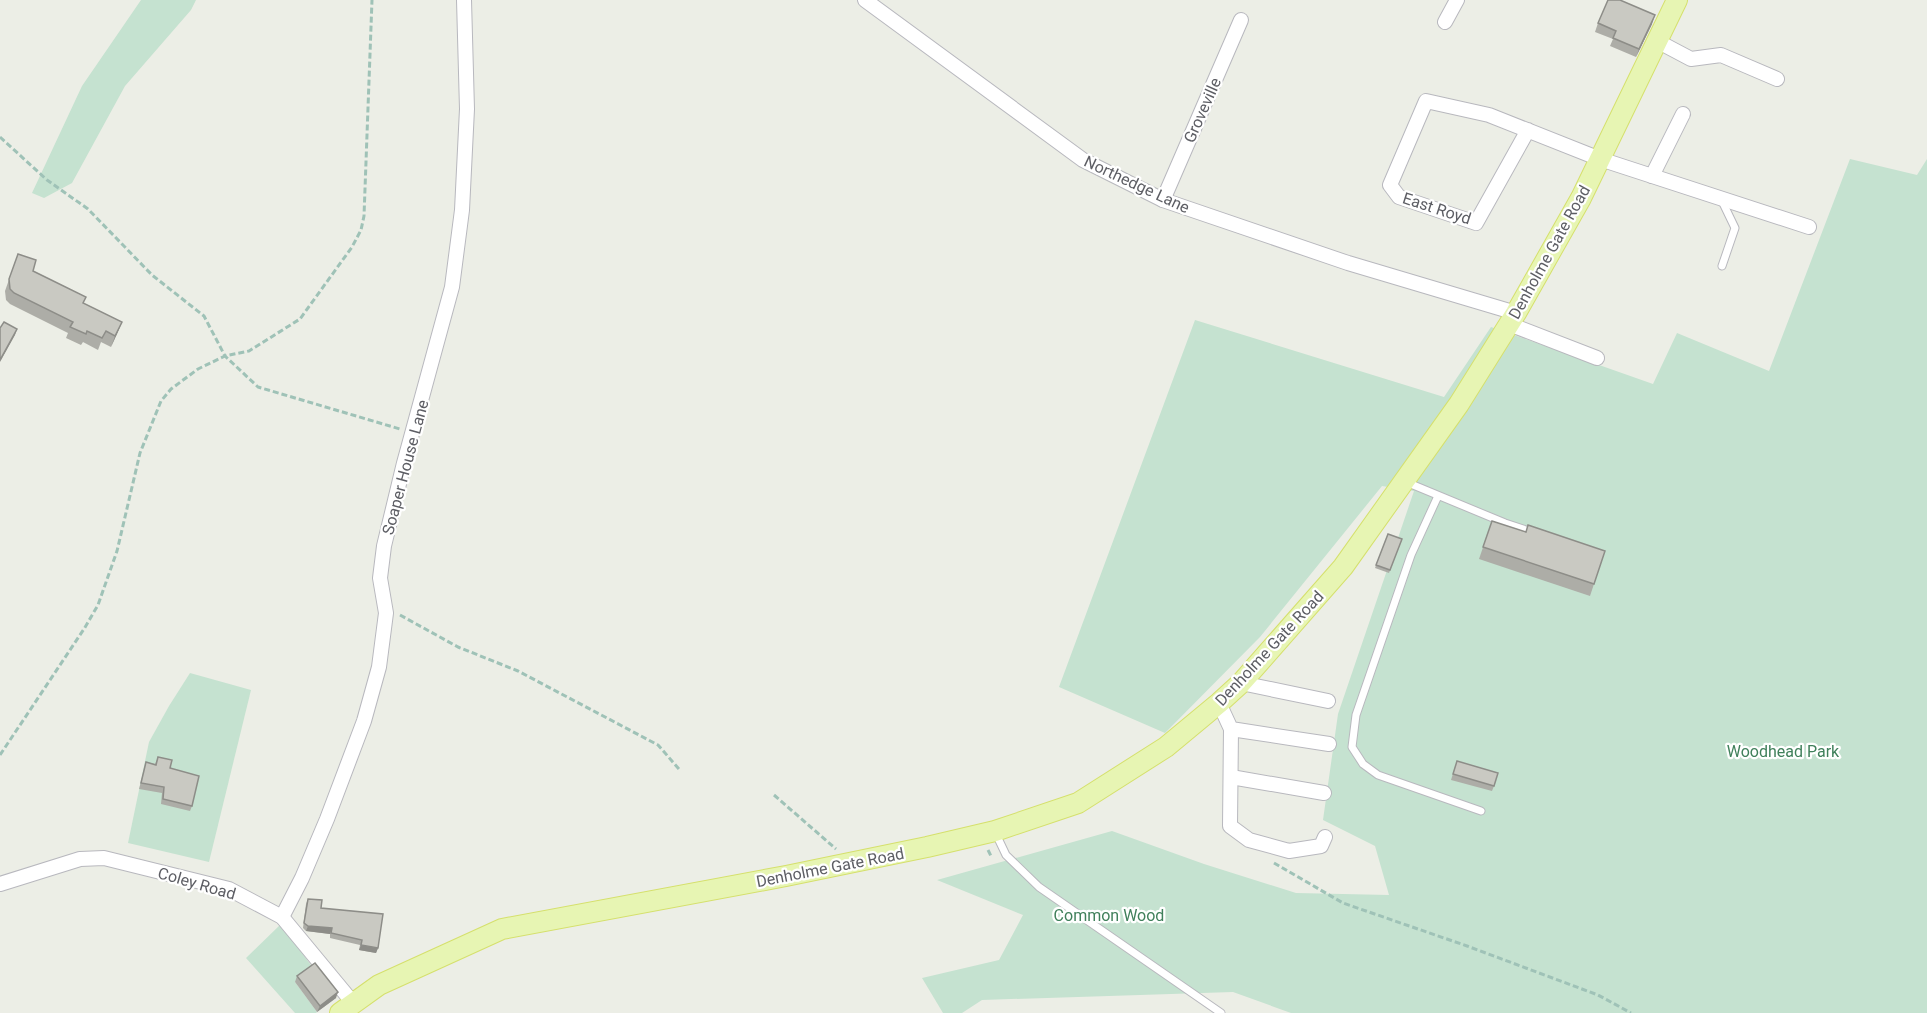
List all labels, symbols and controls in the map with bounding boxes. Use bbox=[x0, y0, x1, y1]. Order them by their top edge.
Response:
street label: Groveville bbox=[1180, 75, 1225, 146]
street label: Northedge Lane bbox=[1081, 152, 1192, 217]
street label: Denholme Gate Road bbox=[1505, 182, 1594, 323]
street label: East Royd bbox=[1400, 189, 1473, 228]
street label: Soaper House Lane bbox=[378, 398, 433, 537]
street label: Denholme Gate Road bbox=[1211, 587, 1328, 710]
park label: Woodhead Park bbox=[1727, 742, 1840, 761]
street label: Denholme Gate Road bbox=[755, 844, 906, 891]
street label: Coley Road bbox=[156, 863, 238, 904]
park label: Common Wood bbox=[1054, 906, 1164, 925]

